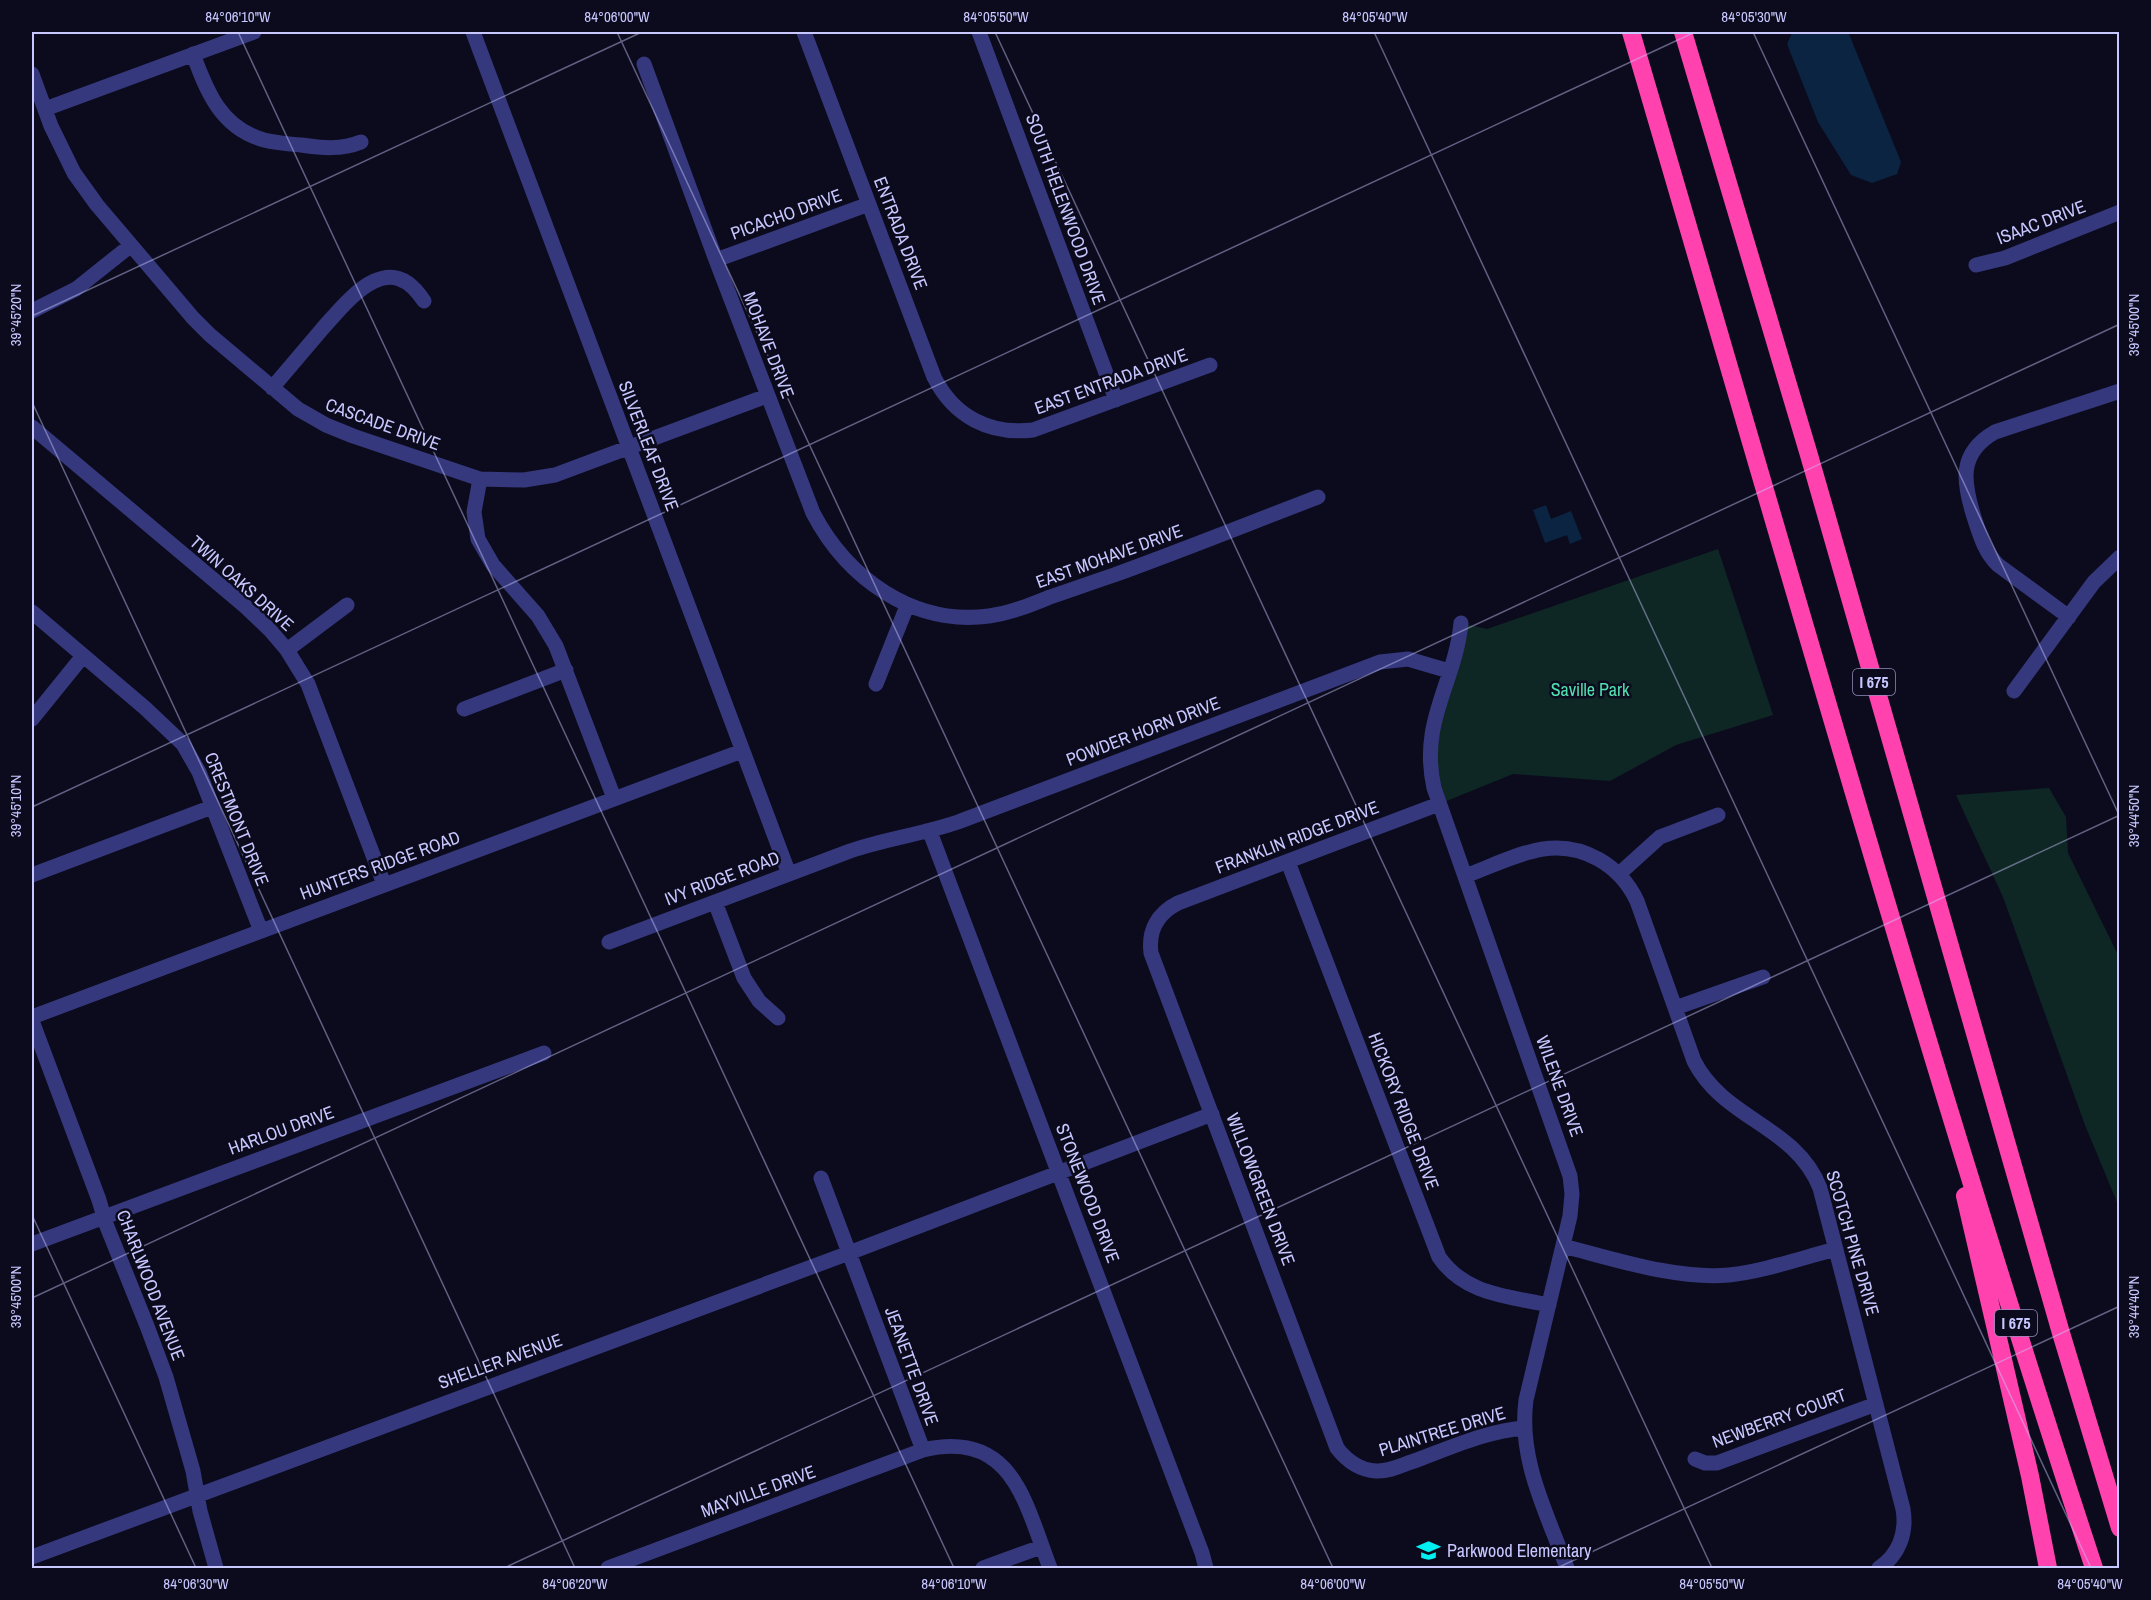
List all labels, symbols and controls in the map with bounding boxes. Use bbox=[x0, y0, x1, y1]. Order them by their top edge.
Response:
text: 84°06'10"W bbox=[205, 6, 271, 27]
text: 84°06'00"W bbox=[584, 6, 650, 27]
text: 84°05'50"W bbox=[963, 6, 1029, 27]
text: 84°05'40"W bbox=[1342, 6, 1408, 27]
text: 84°05'30"W bbox=[1721, 6, 1787, 27]
street label: SOUTH HELENWOOD DRIVE bbox=[1020, 110, 1112, 308]
street label: ENTRADA DRIVE bbox=[868, 173, 934, 293]
street label: PICACHO DRIVE bbox=[727, 182, 845, 246]
street label: ISAAC DRIVE bbox=[1993, 194, 2089, 250]
text: 39°45'20"N bbox=[5, 284, 26, 346]
street label: MOHAVE DRIVE bbox=[737, 288, 801, 402]
text: 39°45'00"N bbox=[2123, 294, 2144, 356]
street label: EAST ENTRADA DRIVE bbox=[1031, 342, 1191, 420]
street label: SILVERLEAF DRIVE bbox=[613, 377, 685, 515]
street label: CASCADE DRIVE bbox=[322, 392, 444, 456]
street label: EAST MOHAVE DRIVE bbox=[1032, 518, 1186, 594]
street label: TWIN OAKS DRIVE bbox=[185, 530, 299, 636]
road number: I 675 bbox=[1853, 669, 1895, 695]
park label: Saville Park bbox=[1551, 677, 1630, 702]
street label: POWDER HORN DRIVE bbox=[1062, 690, 1224, 772]
street label: CRESTMONT DRIVE bbox=[199, 748, 275, 890]
text: 39°45'10"N bbox=[5, 775, 26, 837]
text: 39°44'50"N bbox=[2123, 785, 2144, 847]
street label: FRANKLIN RIDGE DRIVE bbox=[1212, 794, 1382, 880]
street label: HUNTERS RIDGE ROAD bbox=[296, 824, 464, 906]
street label: IVY RIDGE ROAD bbox=[661, 845, 783, 911]
street label: HICKORY RIDGE DRIVE bbox=[1362, 1029, 1446, 1193]
street label: WILENE DRIVE bbox=[1530, 1032, 1590, 1140]
street label: HARLOU DRIVE bbox=[225, 1099, 337, 1161]
street label: WILLOWGREEN DRIVE bbox=[1220, 1109, 1302, 1269]
street label: STONEWOOD DRIVE bbox=[1050, 1120, 1126, 1266]
street label: SCOTCH PINE DRIVE bbox=[1820, 1167, 1886, 1319]
street label: CHARLWOOD AVENUE bbox=[111, 1206, 191, 1364]
text: 39°45'00"N bbox=[5, 1266, 26, 1328]
text: 39°44'40"N bbox=[2123, 1276, 2144, 1338]
street label: JEANETTE DRIVE bbox=[879, 1303, 945, 1429]
road number: I 675 bbox=[1995, 1310, 2037, 1336]
street label: SHELLER AVENUE bbox=[435, 1327, 565, 1395]
street label: NEWBERRY COURT bbox=[1708, 1382, 1850, 1454]
street label: PLAINTREE DRIVE bbox=[1376, 1400, 1508, 1462]
street label: MAYVILLE DRIVE bbox=[697, 1459, 819, 1523]
school or university icon: Parkwood Elementary bbox=[1416, 1537, 1442, 1563]
place label: Parkwood Elementary bbox=[1447, 1538, 1592, 1563]
text: 84°06'30"W bbox=[163, 1573, 229, 1594]
text: 84°06'20"W bbox=[542, 1573, 608, 1594]
text: 84°06'10"W bbox=[921, 1573, 987, 1594]
text: 84°06'00"W bbox=[1300, 1573, 1366, 1594]
text: 84°05'50"W bbox=[1679, 1573, 1745, 1594]
text: 84°05'40"W bbox=[2057, 1573, 2123, 1594]

